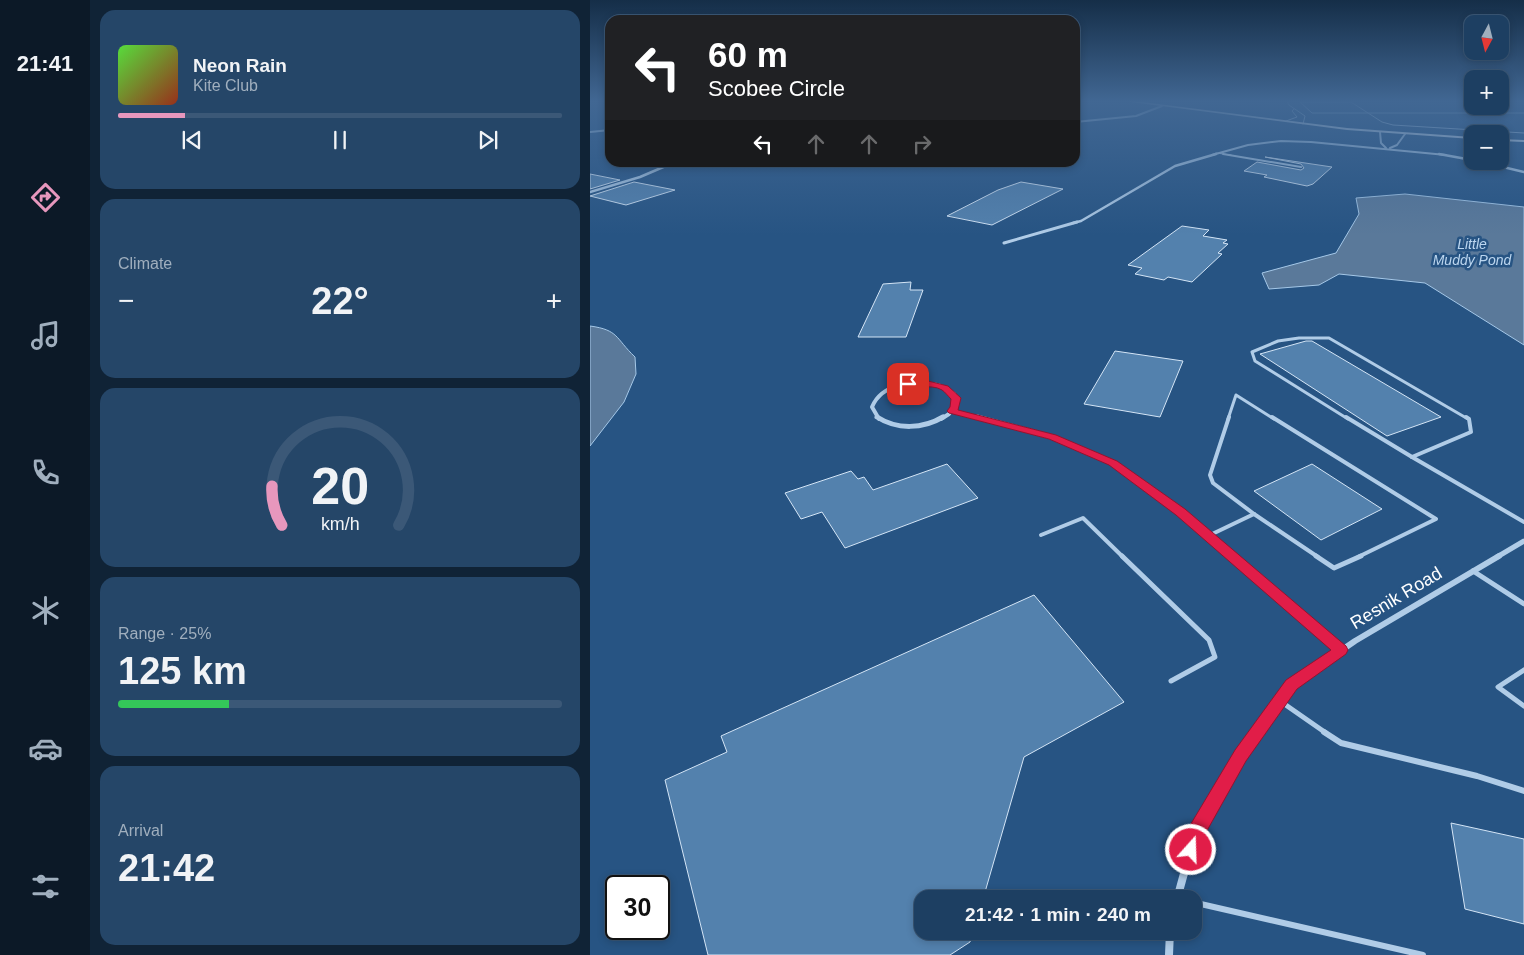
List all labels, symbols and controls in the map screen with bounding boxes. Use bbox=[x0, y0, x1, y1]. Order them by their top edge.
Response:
north arrow bbox=[1464, 15, 1509, 60]
map controls bbox=[1464, 15, 1509, 170]
icon: left bbox=[625, 35, 690, 100]
text: 60 m bbox=[708, 35, 788, 74]
text: 21:41 bbox=[17, 51, 73, 76]
text: Neon Rain bbox=[193, 55, 287, 76]
button: + bbox=[1464, 70, 1509, 115]
text: Scobee Circle bbox=[708, 76, 845, 101]
text: Kite Club bbox=[193, 77, 258, 94]
button: − bbox=[1464, 125, 1509, 170]
icon: previous bbox=[178, 126, 206, 154]
icon: pause bbox=[326, 126, 354, 154]
icon: next bbox=[474, 126, 502, 154]
icon: left bbox=[749, 130, 777, 158]
icon: ahead bbox=[802, 130, 830, 158]
icon: ahead bbox=[855, 130, 883, 158]
icon: right bbox=[908, 130, 936, 158]
icon: directions bbox=[28, 180, 63, 215]
water label: Little Muddy Pond bbox=[1433, 236, 1513, 268]
text: Climate bbox=[118, 255, 172, 272]
text: 22° bbox=[311, 280, 369, 322]
text: − bbox=[118, 285, 134, 316]
text: + bbox=[546, 285, 562, 316]
icon: music bbox=[28, 318, 63, 353]
pin bbox=[887, 363, 929, 405]
icon: arrive bbox=[894, 370, 922, 398]
icon: phone bbox=[28, 455, 63, 490]
text: 20 bbox=[311, 457, 369, 515]
text: km/h bbox=[321, 514, 359, 534]
street label: Resnik Road bbox=[1347, 563, 1445, 633]
icon: climate bbox=[28, 593, 63, 628]
text: Range · 25% bbox=[118, 625, 211, 642]
text: 125 km bbox=[118, 650, 247, 692]
icon: car bbox=[28, 731, 63, 766]
text: Arrival bbox=[118, 822, 163, 839]
position arrow bbox=[1164, 823, 1216, 875]
text: 21:42 bbox=[118, 847, 215, 889]
icon: filters bbox=[28, 869, 63, 904]
speed limit sign: 30 bbox=[605, 875, 670, 940]
text: 21:42 · 1 min · 240 m bbox=[965, 904, 1151, 925]

